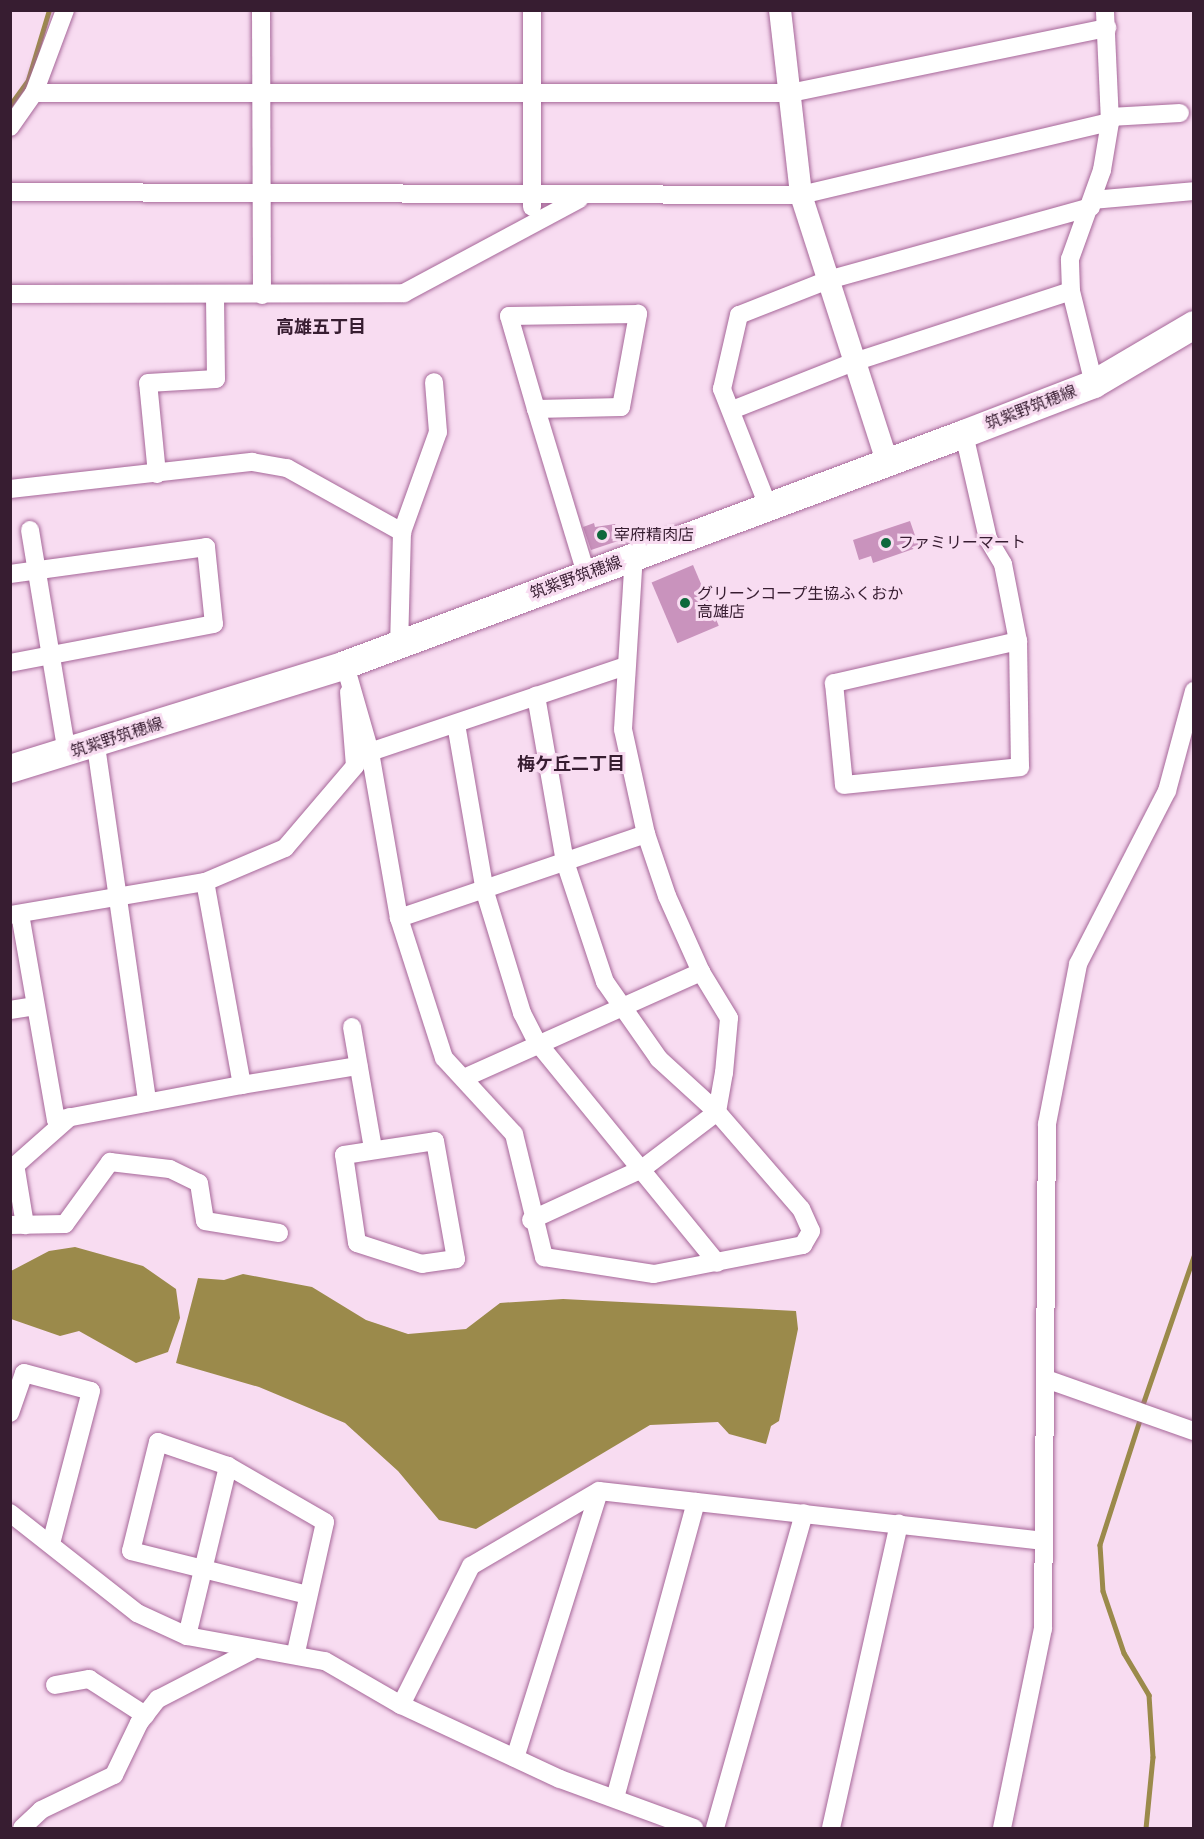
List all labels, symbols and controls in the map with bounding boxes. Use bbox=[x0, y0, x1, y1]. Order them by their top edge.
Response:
district label: 高雄五丁目 bbox=[276, 316, 366, 338]
street label: 筑紫野筑穂線 bbox=[983, 382, 1079, 434]
place label: 宰府精肉店 bbox=[614, 525, 694, 545]
marker: 宰府精肉店 bbox=[595, 528, 609, 542]
place label: ファミリーマート bbox=[898, 533, 1026, 553]
marker: ファミリーマート bbox=[879, 536, 893, 550]
street label: 筑紫野筑穂線 bbox=[528, 553, 624, 603]
place label: グリーンコープ生協ふくおか 高雄店 bbox=[697, 584, 905, 622]
marker: グリーンコープ生協ふくおか 高雄店 bbox=[678, 596, 692, 610]
street label: 筑紫野筑穂線 bbox=[68, 714, 166, 762]
district label: 梅ケ丘二丁目 bbox=[517, 753, 625, 775]

